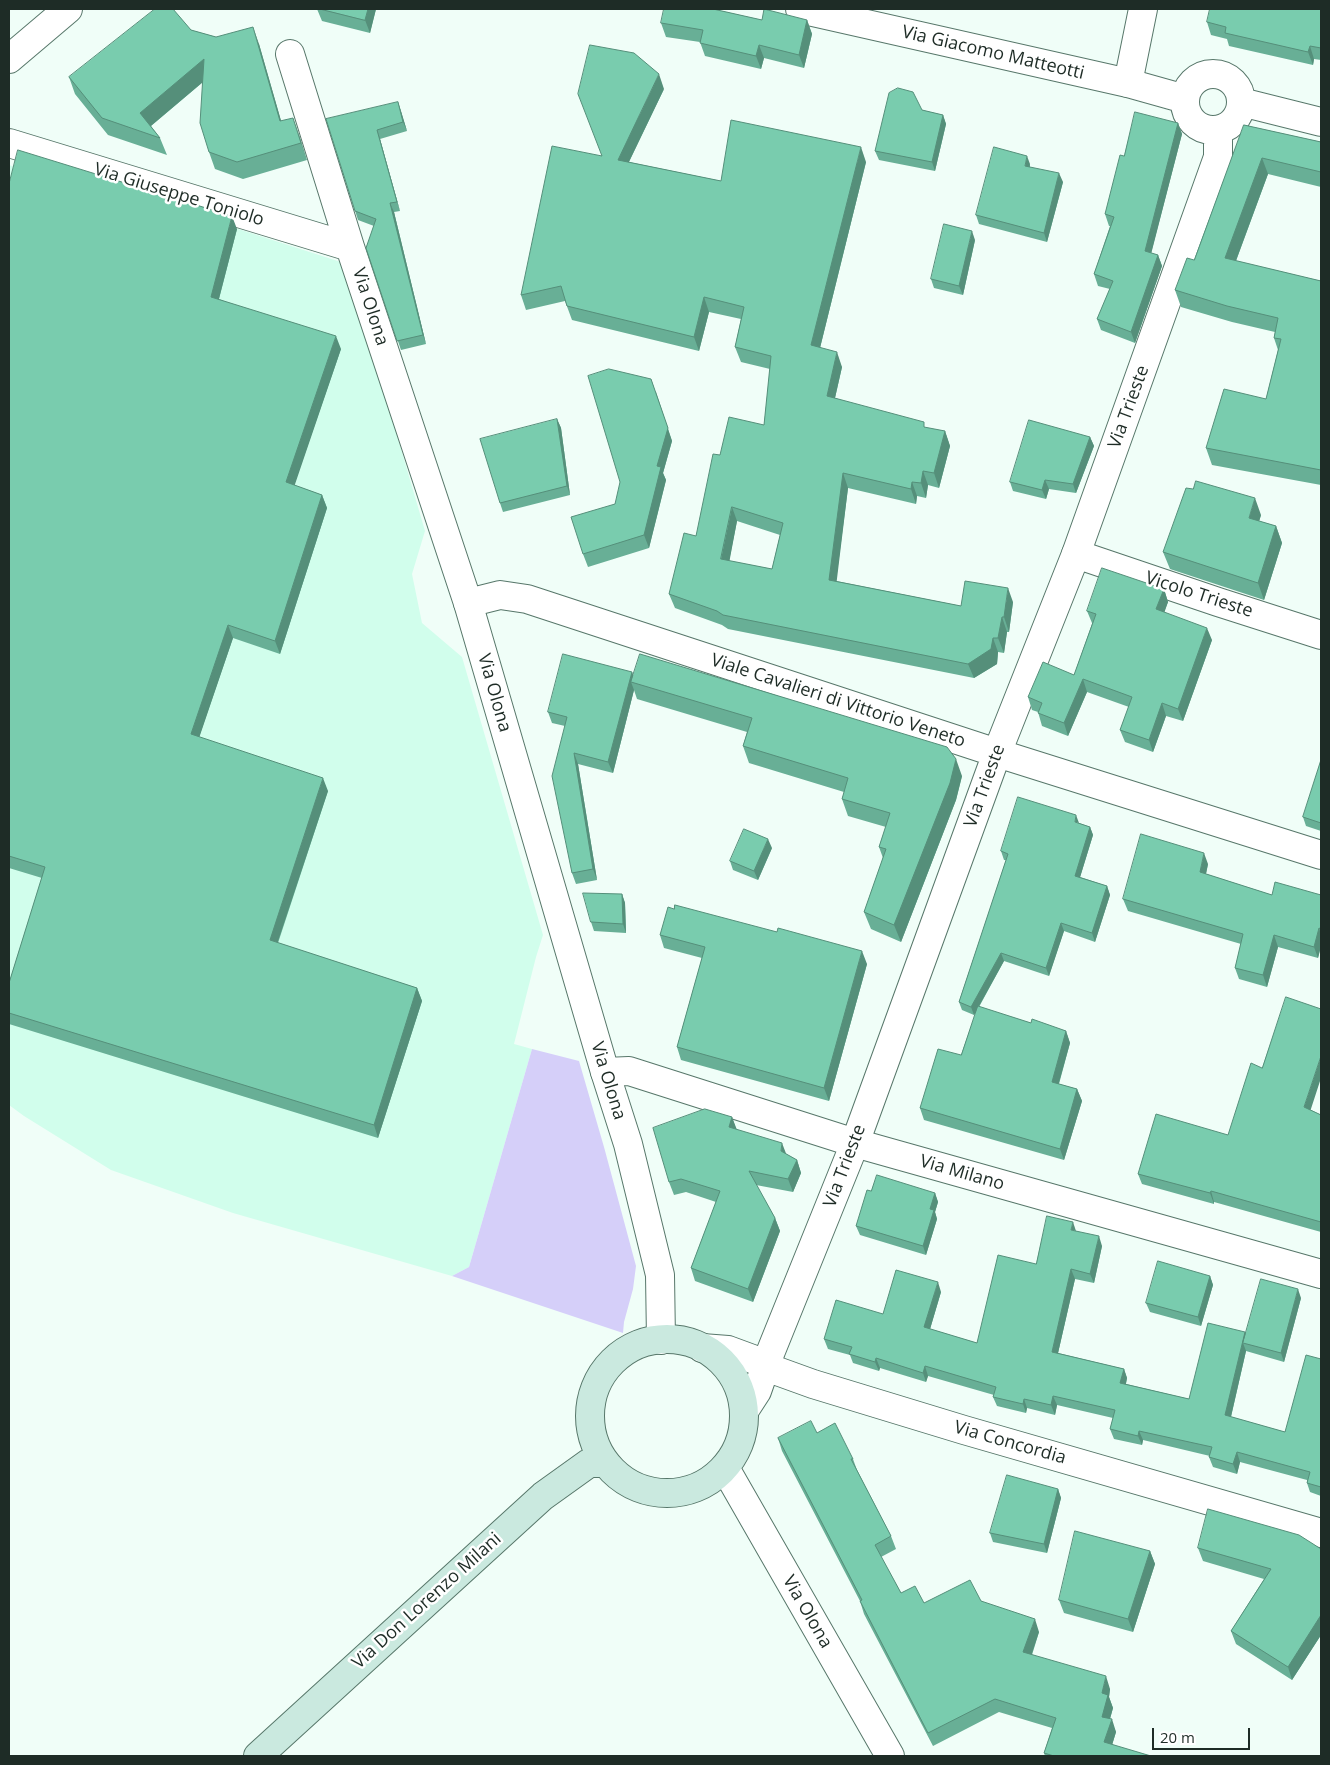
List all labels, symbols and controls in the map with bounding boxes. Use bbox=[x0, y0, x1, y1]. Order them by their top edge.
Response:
street label: Via Giacomo Matteotti bbox=[900, 21, 1086, 85]
street label: Via Giuseppe Toniolo bbox=[91, 159, 267, 231]
street label: Via Olona bbox=[347, 265, 393, 349]
street label: Via Trieste bbox=[1104, 362, 1154, 452]
street label: Vicolo Trieste bbox=[1143, 567, 1255, 623]
street label: Viale Cavalieri di Vittorio Veneto bbox=[708, 650, 968, 752]
street label: Via Olona bbox=[473, 651, 515, 735]
street label: Via Trieste bbox=[960, 741, 1010, 831]
street label: Via Olona bbox=[586, 1039, 630, 1123]
street label: Via Trieste bbox=[819, 1122, 871, 1210]
street label: Via Milano bbox=[917, 1151, 1007, 1195]
street label: Via Concordia bbox=[951, 1417, 1069, 1469]
street label: Via Don Lorenzo Milani bbox=[348, 1528, 506, 1674]
street label: Via Olona bbox=[778, 1572, 836, 1652]
scale bar bbox=[1155, 1718, 1252, 1750]
text: 20 m bbox=[1160, 1727, 1195, 1747]

